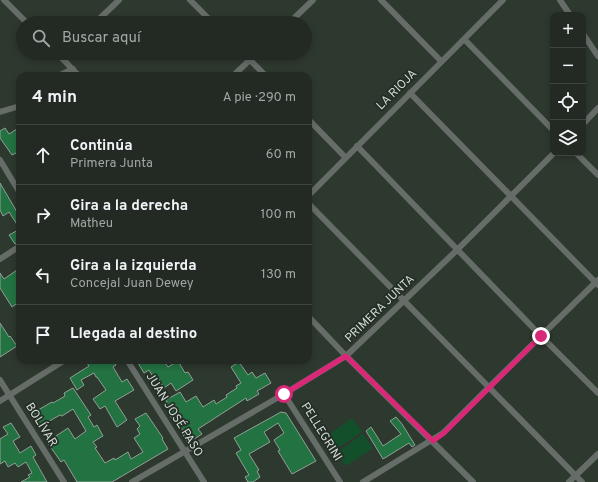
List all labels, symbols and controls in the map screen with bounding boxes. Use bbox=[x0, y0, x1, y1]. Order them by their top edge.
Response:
map controls bbox=[550, 12, 586, 156]
button: + bbox=[550, 12, 586, 48]
search box bbox=[16, 16, 312, 60]
icon: search bbox=[30, 27, 52, 49]
text: Buscar aquí bbox=[62, 29, 141, 48]
button: − bbox=[550, 48, 586, 84]
street label: LA RIOJA bbox=[373, 66, 421, 114]
button: locate bbox=[550, 84, 586, 120]
text: 4 min bbox=[32, 87, 77, 109]
text: A pie · 290 m bbox=[223, 90, 296, 106]
button: layers bbox=[550, 120, 586, 156]
text: Continúa bbox=[70, 137, 132, 156]
icon: ahead bbox=[32, 144, 54, 166]
text: 60 m bbox=[266, 147, 296, 163]
text: Primera Junta bbox=[70, 156, 153, 172]
text: Gira a la derecha bbox=[70, 197, 188, 216]
icon: right bbox=[32, 204, 54, 226]
text: 100 m bbox=[260, 207, 296, 223]
text: Matheu bbox=[70, 216, 113, 232]
text: Gira a la izquierda bbox=[70, 257, 197, 276]
icon: left bbox=[32, 264, 54, 286]
text: 130 m bbox=[261, 267, 296, 283]
street label: PRIMERA JUNTA bbox=[342, 272, 418, 346]
text: Concejal Juan Dewey bbox=[70, 276, 194, 292]
icon: arrive bbox=[32, 324, 54, 346]
text: Llegada al destino bbox=[70, 325, 197, 344]
route end bbox=[532, 327, 550, 345]
street label: JUAN JOSÉ PASO bbox=[142, 370, 206, 460]
route start bbox=[275, 385, 293, 403]
street label: BOLÍVAR bbox=[21, 400, 61, 450]
street label: PELLEGRINI bbox=[297, 400, 345, 464]

